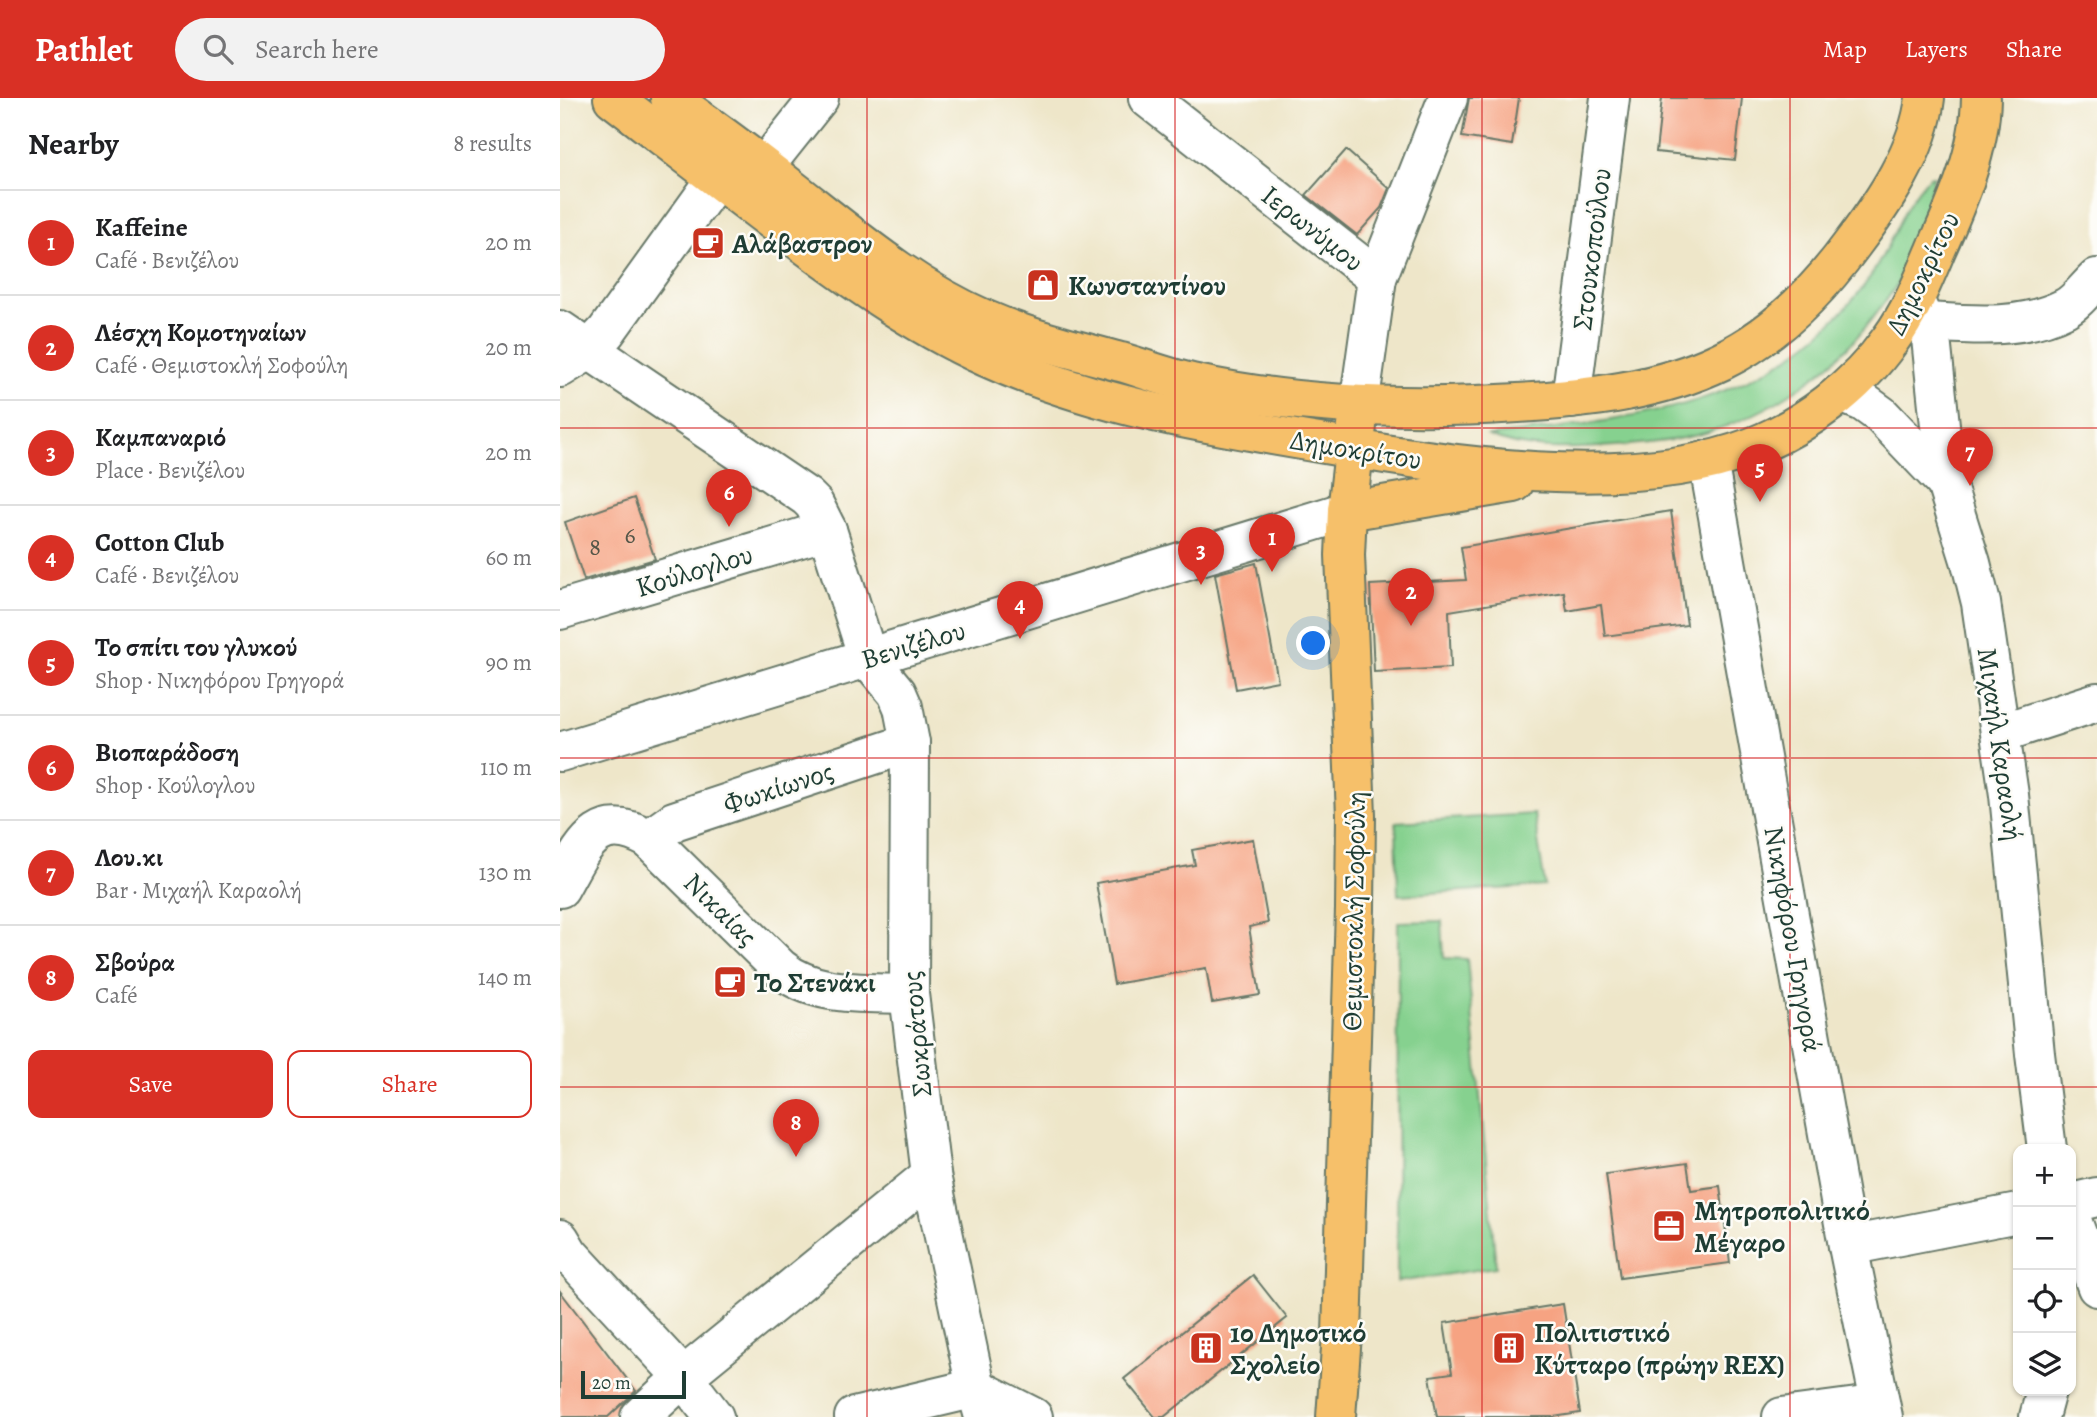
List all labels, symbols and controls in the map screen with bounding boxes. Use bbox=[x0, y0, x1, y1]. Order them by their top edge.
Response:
search box bbox=[175, 18, 665, 81]
text: Pathlet bbox=[35, 27, 133, 72]
icon: search bbox=[199, 30, 237, 68]
text: Search here bbox=[255, 32, 379, 67]
text: Map bbox=[1823, 33, 1867, 65]
text: Layers bbox=[1905, 33, 1968, 65]
text: Share bbox=[2006, 33, 2062, 65]
text: Nearby bbox=[28, 124, 119, 164]
text: 8 results bbox=[453, 128, 532, 159]
street label: Στουκοπούλου bbox=[1563, 166, 1621, 332]
street label: Ιερωνύμου bbox=[1253, 177, 1372, 281]
street label: Δημοκρίτου bbox=[1877, 206, 1969, 341]
text: Kaffeine bbox=[95, 210, 188, 245]
cafe icon: Αλάβαστρον bbox=[689, 224, 727, 262]
place label: Αλάβαστρον bbox=[731, 225, 873, 263]
text: 1 bbox=[47, 227, 55, 258]
text: 20 m bbox=[485, 227, 532, 258]
text: Café · Βενιζέλου bbox=[95, 245, 239, 276]
shop icon: Κωνσταντίνου bbox=[1024, 266, 1062, 304]
place label: Κωνσταντίνου bbox=[1068, 267, 1226, 305]
text: Λέσχη Κομοτηναίων bbox=[95, 315, 306, 350]
text: 2 bbox=[45, 332, 57, 363]
text: 20 m bbox=[485, 332, 532, 363]
text: Café · Θεμιστοκλή Σοφούλη bbox=[95, 350, 348, 381]
text: Καμπαναριό bbox=[95, 420, 226, 455]
street label: Δημοκρίτου bbox=[1287, 421, 1424, 479]
pin: 7 bbox=[1947, 428, 1993, 486]
text: 3 bbox=[46, 437, 56, 468]
text: 20 m bbox=[485, 437, 532, 468]
pin: 5 bbox=[1737, 444, 1783, 502]
text: Place · Βενιζέλου bbox=[95, 455, 245, 486]
pin: 6 bbox=[706, 469, 752, 527]
pin: 1 bbox=[1249, 514, 1295, 572]
house number: 6 bbox=[624, 519, 636, 551]
text: Cotton Club bbox=[95, 525, 224, 560]
pin: 3 bbox=[1178, 527, 1224, 585]
house number: 8 bbox=[589, 531, 601, 563]
street label: Κούλογλου bbox=[631, 535, 757, 607]
text: 4 bbox=[46, 542, 56, 573]
text: 60 m bbox=[485, 542, 532, 573]
text: Café · Βενιζέλου bbox=[95, 560, 239, 591]
pin: 2 bbox=[1388, 568, 1434, 626]
pin: 4 bbox=[997, 581, 1043, 639]
street label: Βενιζέλου bbox=[857, 611, 970, 679]
your location bbox=[1296, 626, 1330, 660]
text: Το σπίτι του γλυκού bbox=[95, 630, 297, 665]
street label: Μιχαήλ Καραολή bbox=[1968, 645, 2032, 843]
text: 5 bbox=[46, 647, 56, 678]
text: 90 m bbox=[486, 647, 532, 678]
text: Shop · Νικηφόρου Γρηγορά bbox=[95, 665, 345, 696]
text: Βιοπαράδοση bbox=[95, 735, 239, 770]
text: 6 bbox=[46, 752, 56, 783]
text: 110 m bbox=[480, 752, 532, 783]
street label: Φωκίωνος bbox=[718, 752, 838, 824]
text: Shop · Κούλογλου bbox=[95, 770, 255, 801]
street label: Θεμιστοκλή Σοφούλη bbox=[1333, 791, 1375, 1031]
street label: Νικηφόρου Γρηγορά bbox=[1754, 823, 1832, 1055]
text: Λου.κι bbox=[95, 840, 163, 875]
text: 7 bbox=[46, 857, 56, 888]
text: 130 m bbox=[479, 857, 532, 888]
street label: Νικαίας bbox=[675, 864, 766, 955]
text: Bar · Μιχαήλ Καραολή bbox=[95, 875, 302, 906]
text: Σβούρα bbox=[95, 945, 175, 980]
text: 8 bbox=[45, 962, 57, 993]
text: 140 m bbox=[478, 962, 532, 993]
cafe icon: Το Στενάκι bbox=[711, 963, 749, 1001]
place label: Το Στενάκι bbox=[754, 964, 876, 1002]
street label: Σωκράτους bbox=[893, 969, 941, 1098]
text: Café bbox=[95, 980, 138, 1011]
button: Save bbox=[28, 1050, 273, 1118]
button: Share bbox=[287, 1050, 532, 1118]
pin: 8 bbox=[773, 1099, 819, 1157]
map controls bbox=[2013, 1144, 2076, 1396]
button: + bbox=[2013, 1144, 2076, 1207]
place label: Μητροπολιτικό Μέγαρο bbox=[1694, 1192, 1870, 1262]
office icon: Μητροπολιτικό Μέγαρο bbox=[1650, 1207, 1688, 1245]
button: − bbox=[2013, 1207, 2076, 1270]
button: locate bbox=[2013, 1270, 2076, 1333]
place label: 1ο Δημοτικό Σχολείο bbox=[1230, 1314, 1367, 1384]
place label: Πολιτιστικό Κύτταρο (πρώην REX) bbox=[1534, 1314, 1785, 1384]
building icon: 1ο Δημοτικό Σχολείο bbox=[1187, 1329, 1225, 1367]
building icon: Πολιτιστικό Κύτταρο (πρώην REX) bbox=[1490, 1329, 1528, 1367]
button: layers bbox=[2013, 1333, 2076, 1396]
scale bar bbox=[581, 1368, 686, 1400]
text: 20 m bbox=[592, 1370, 631, 1396]

